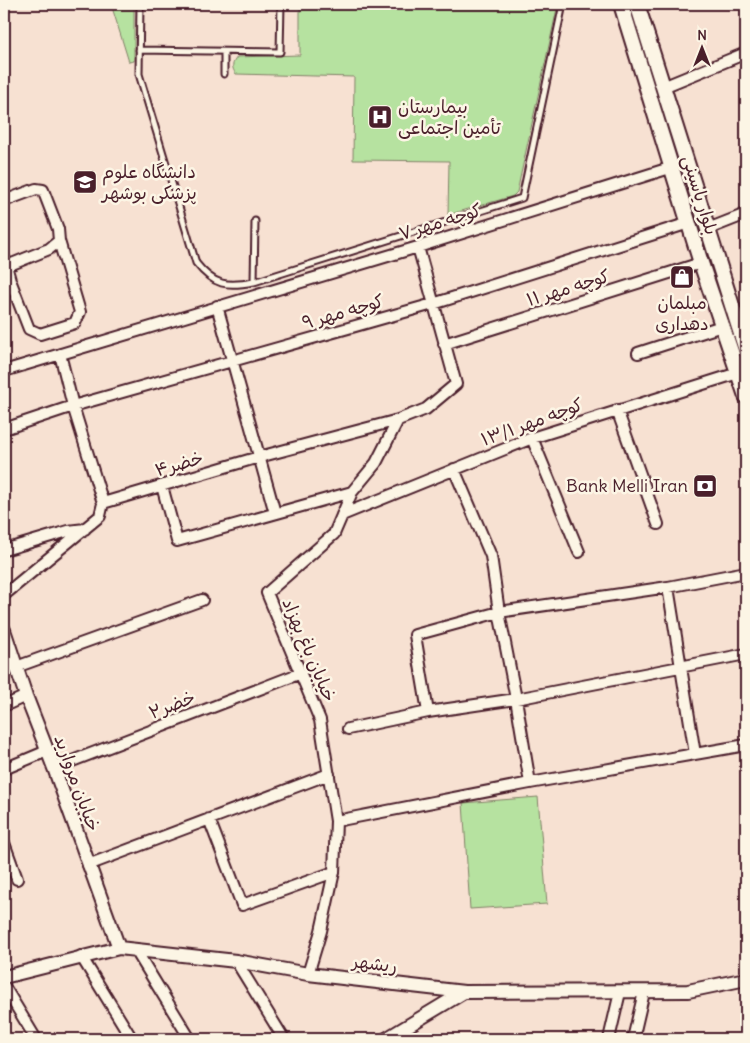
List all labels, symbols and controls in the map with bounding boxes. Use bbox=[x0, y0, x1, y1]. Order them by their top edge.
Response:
north arrow bbox=[678, 22, 728, 72]
text: N bbox=[697, 26, 707, 44]
place label: بیمارستان تأمین اجتماعی bbox=[398, 95, 501, 139]
hospital icon: بیمارستان تأمین اجتماعی bbox=[367, 104, 393, 130]
street label: بلوار یاسینی bbox=[677, 152, 723, 237]
place label: دانشگاه علوم پزشکی بوشهر bbox=[100, 160, 197, 205]
school or university icon: دانشگاه علوم پزشکی بوشهر bbox=[72, 169, 98, 195]
street label: کوچه مهر ۷ bbox=[396, 198, 485, 246]
street label: کوچه مهر ۱۱ bbox=[523, 264, 613, 312]
shop icon: مبلمان دهداری bbox=[669, 264, 695, 290]
street label: کوچه مهر ۹ bbox=[299, 289, 387, 335]
place label: مبلمان دهداری bbox=[655, 291, 709, 335]
street label: کوچه مهر ۱۳/۱ bbox=[478, 392, 587, 452]
street label: خضر۴ bbox=[152, 446, 206, 481]
bank icon: Bank Melli Iran bbox=[692, 473, 718, 499]
place label: Bank Melli Iran bbox=[566, 474, 688, 497]
street label: خیابان باغ بهزاد bbox=[276, 595, 342, 705]
street label: خضر۲ bbox=[145, 685, 198, 724]
street label: خیابان مروارید bbox=[49, 731, 106, 834]
street label: ریشهر bbox=[349, 949, 399, 978]

